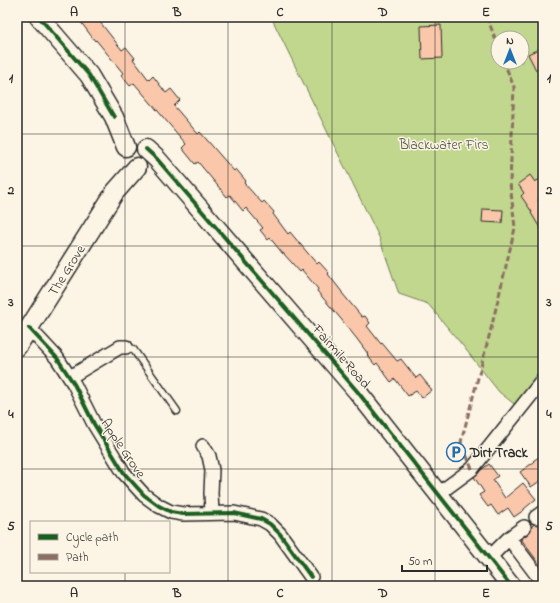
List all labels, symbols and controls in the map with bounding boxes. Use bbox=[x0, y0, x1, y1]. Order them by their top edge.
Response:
text: A bbox=[70, 3, 78, 22]
text: B bbox=[172, 3, 182, 22]
text: C bbox=[276, 3, 284, 22]
text: D bbox=[377, 3, 388, 22]
text: E bbox=[482, 3, 490, 22]
north arrow bbox=[490, 30, 530, 70]
text: N bbox=[506, 33, 514, 49]
text: 1 bbox=[9, 69, 14, 88]
text: 1 bbox=[547, 69, 552, 88]
park label: Blackwater Firs bbox=[398, 135, 489, 156]
text: 2 bbox=[7, 181, 15, 200]
text: 2 bbox=[545, 181, 553, 200]
street label: The Grove bbox=[43, 240, 92, 301]
text: 3 bbox=[7, 293, 14, 312]
text: 3 bbox=[545, 293, 552, 312]
street label: Fairmile Road bbox=[306, 319, 375, 394]
text: 4 bbox=[7, 405, 14, 424]
text: 4 bbox=[545, 405, 552, 424]
street label: Apple Grove bbox=[95, 415, 151, 484]
parking icon: Dirt Track bbox=[445, 441, 467, 463]
place label: Dirt Track bbox=[469, 443, 528, 464]
text: 5 bbox=[7, 517, 15, 536]
text: 5 bbox=[545, 517, 553, 536]
legend bbox=[30, 521, 170, 573]
text: Cycle path bbox=[66, 529, 118, 548]
scale bar bbox=[402, 547, 487, 573]
text: Path bbox=[66, 549, 89, 567]
text: 50 m bbox=[408, 553, 432, 571]
text: A bbox=[70, 584, 78, 603]
text: B bbox=[172, 584, 182, 603]
text: C bbox=[276, 584, 284, 603]
text: D bbox=[377, 584, 388, 603]
text: E bbox=[482, 584, 490, 603]

